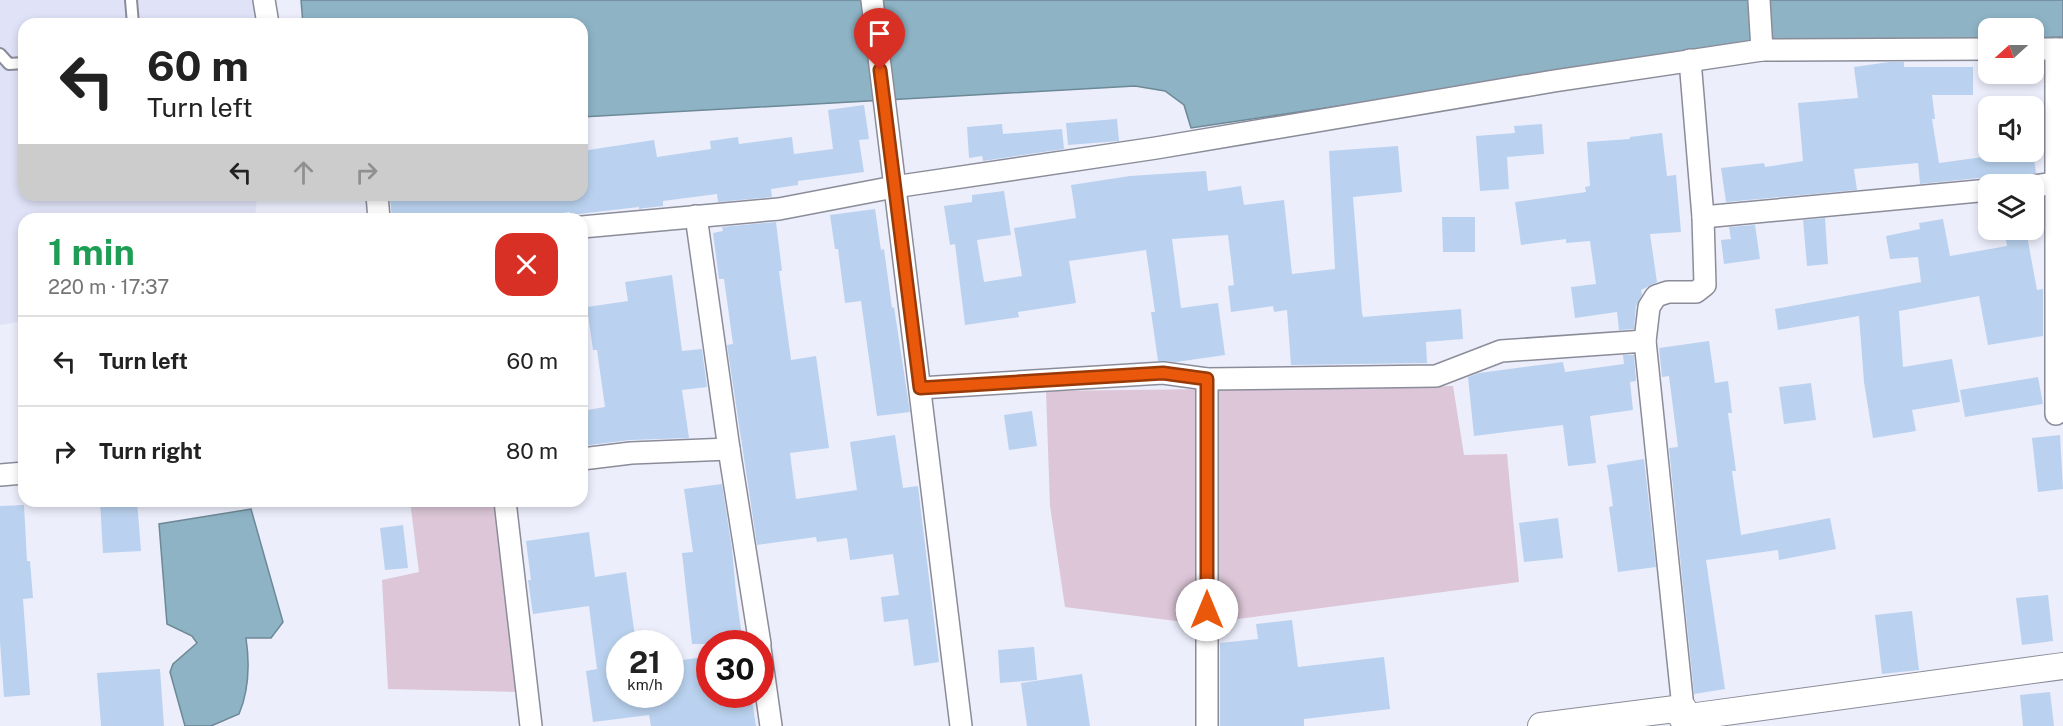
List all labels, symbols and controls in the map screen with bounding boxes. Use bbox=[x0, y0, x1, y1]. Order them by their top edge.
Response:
pin bbox=[854, 8, 905, 70]
icon: arrive bbox=[863, 17, 896, 50]
north arrow bbox=[1978, 18, 2044, 84]
map controls bbox=[1978, 18, 2044, 240]
text: 60 m bbox=[147, 41, 249, 90]
icon: left bbox=[48, 42, 126, 120]
text: Turn left bbox=[147, 91, 253, 123]
button: sound bbox=[1978, 96, 2044, 162]
icon: left bbox=[224, 156, 257, 189]
icon: ahead bbox=[287, 156, 320, 189]
icon: right bbox=[350, 156, 383, 189]
button: layers bbox=[1978, 174, 2044, 240]
text: 1 min bbox=[48, 231, 135, 273]
button: close bbox=[495, 233, 558, 296]
text: 220 m · 17:37 bbox=[48, 275, 169, 299]
icon: left bbox=[48, 345, 81, 378]
text: Turn left bbox=[99, 348, 188, 374]
text: 60 m bbox=[507, 348, 558, 374]
icon: right bbox=[48, 435, 81, 468]
text: Turn right bbox=[99, 438, 202, 464]
text: 80 m bbox=[506, 438, 558, 464]
position arrow bbox=[1175, 578, 1239, 642]
speed limit sign: 30 bbox=[696, 630, 774, 708]
text: 21 bbox=[629, 644, 661, 680]
text: km/h bbox=[627, 676, 663, 693]

